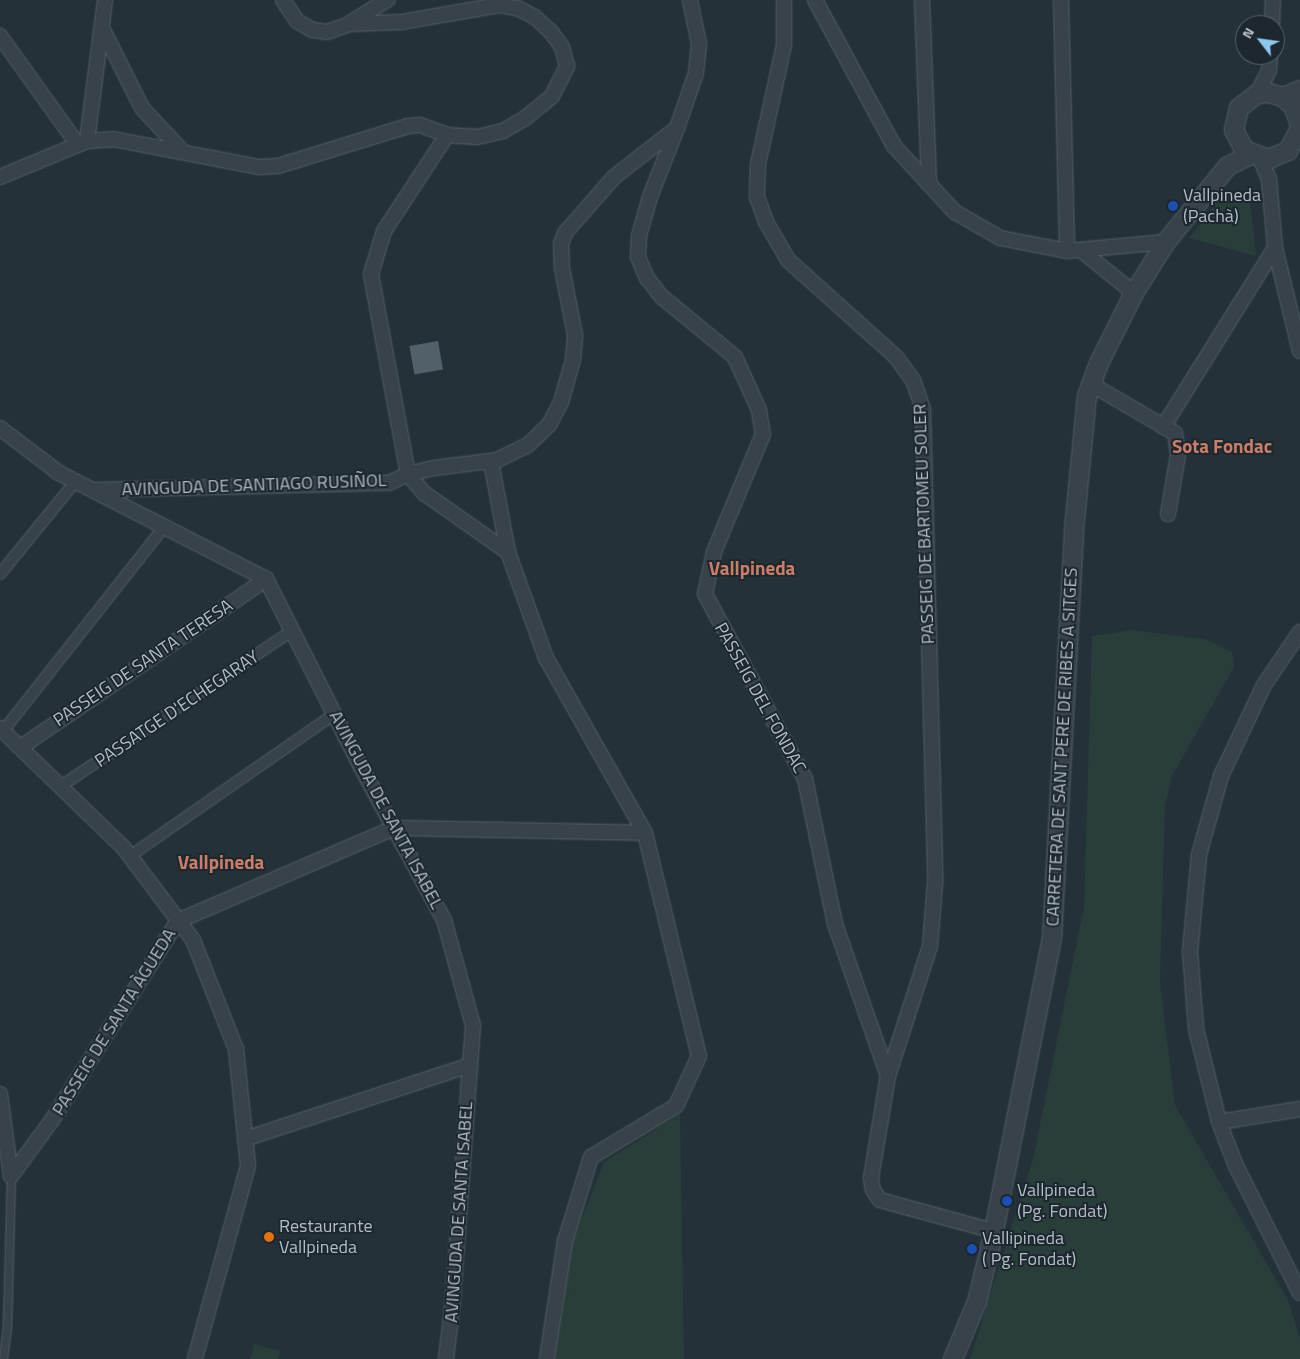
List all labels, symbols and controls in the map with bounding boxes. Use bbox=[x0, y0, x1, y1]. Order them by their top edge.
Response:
north arrow bbox=[1235, 15, 1285, 65]
text: N bbox=[1236, 23, 1259, 42]
place label: Vallpineda (Pachà) bbox=[1183, 185, 1261, 228]
marker: Vallpineda (Pachà) bbox=[1167, 200, 1179, 212]
street label: PASSEIG DE BARTOMEU SOLER bbox=[909, 403, 939, 645]
district label: Sota Fondac bbox=[1172, 435, 1272, 457]
street label: AVINGUDA DE SANTIAGO RUSIÑOL bbox=[121, 470, 387, 500]
district label: Vallpineda bbox=[709, 557, 795, 579]
street label: CARRETERA DE SANT PERE DE RIBES A SITGES bbox=[1042, 567, 1082, 927]
street label: PASSEIG DE SANTA TERESA bbox=[49, 595, 237, 731]
street label: PASSEIG DEL FONDAC bbox=[710, 619, 810, 777]
street label: PASSATGE D'ECHEGARAY bbox=[91, 646, 263, 772]
street label: AVINGUDA DE SANTA ISABEL bbox=[324, 707, 448, 913]
district label: Vallpineda bbox=[178, 851, 264, 873]
street label: PASSEIG DE SANTA ÀGUEDA bbox=[48, 925, 180, 1119]
street label: AVINGUDA DE SANTA ISABEL bbox=[440, 1101, 478, 1323]
place label: Vallpineda (Pg. Fondat) bbox=[1017, 1180, 1107, 1222]
marker: Vallpineda (Pg. Fondat) bbox=[1001, 1195, 1013, 1207]
place label: Restaurante Vallpineda bbox=[279, 1216, 373, 1258]
place label: Vallipineda ( Pg. Fondat) bbox=[982, 1228, 1076, 1270]
marker: Restaurante Vallpineda bbox=[263, 1231, 275, 1243]
marker: Vallipineda ( Pg. Fondat) bbox=[966, 1243, 978, 1255]

